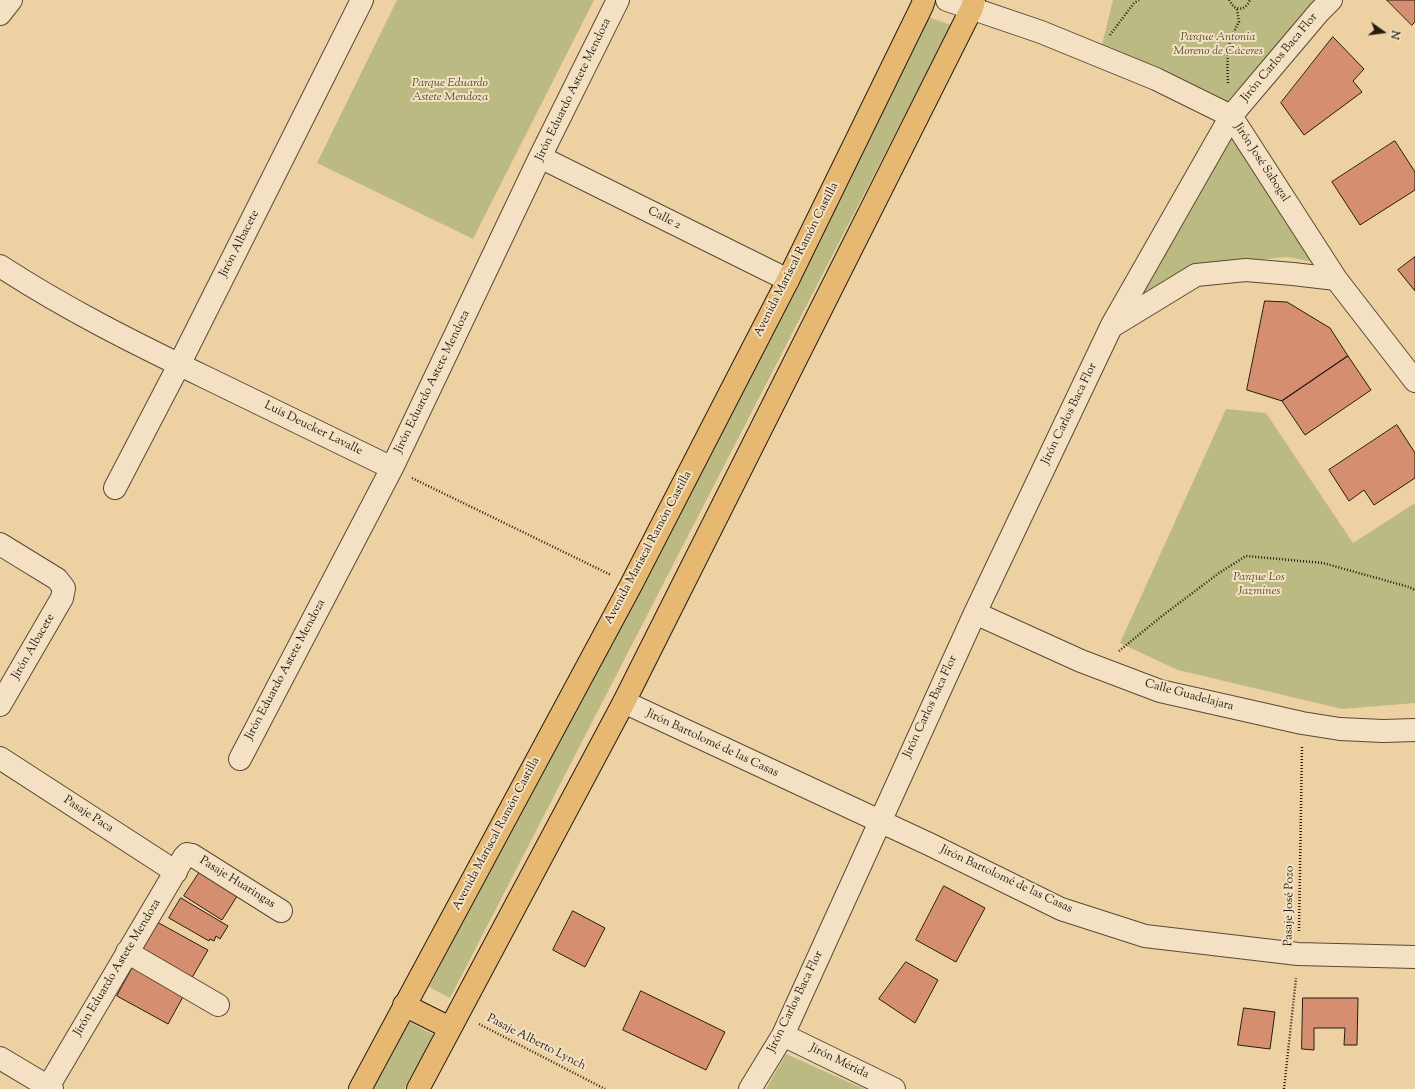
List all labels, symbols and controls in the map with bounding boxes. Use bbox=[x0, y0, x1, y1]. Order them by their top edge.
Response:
street label: Jirón Carlos Baca Flor bbox=[1239, 11, 1321, 105]
north arrow bbox=[1363, 12, 1403, 52]
street label: Jirón Eduardo Astete Mendoza bbox=[533, 16, 615, 164]
text: N bbox=[1386, 29, 1403, 41]
park label: Parque Antonia Moreno de Cáceres bbox=[1173, 31, 1263, 59]
park label: Parque Eduardo Astete Mendoza bbox=[412, 77, 488, 105]
street label: Jirón José Sabogal bbox=[1230, 121, 1292, 205]
street label: Avenida Mariscal Ramón Castilla bbox=[752, 180, 842, 340]
street label: Calle 2 bbox=[645, 205, 683, 233]
street label: Jirón Albacete bbox=[217, 208, 263, 280]
street label: Jirón Eduardo Astete Mendoza bbox=[392, 308, 474, 456]
street label: Jirón Carlos Baca Flor bbox=[1039, 361, 1101, 467]
street label: Luis Deucker Lavalle bbox=[261, 399, 365, 459]
street label: Avenida Mariscal Ramón Castilla bbox=[602, 469, 696, 627]
park label: Parque Los Jazmines bbox=[1233, 571, 1285, 599]
street label: Jirón Eduardo Astete Mendoza bbox=[243, 597, 329, 743]
street label: Jirón Albacete bbox=[9, 612, 59, 682]
street label: Jirón Carlos Baca Flor bbox=[901, 654, 961, 760]
street label: Calle Guadelajara bbox=[1143, 677, 1235, 715]
street label: Jirón Bartolomé de las Casas bbox=[644, 707, 780, 781]
street label: Avenida Mariscal Ramón Castilla bbox=[450, 755, 544, 913]
street label: Pasaje Paca bbox=[60, 794, 116, 836]
street label: Jirón Bartolomé de las Casas bbox=[938, 843, 1074, 917]
street label: Pasaje Huaringas bbox=[197, 854, 277, 912]
street label: Pasaje José Pozo bbox=[1282, 866, 1298, 946]
street label: Jirón Eduardo Astete Mendoza bbox=[71, 897, 165, 1039]
street label: Jirón Carlos Baca Flor bbox=[765, 949, 827, 1055]
street label: Pasaje Alberto Lynch bbox=[484, 1012, 588, 1074]
street label: Jirón Mérida bbox=[807, 1041, 871, 1083]

